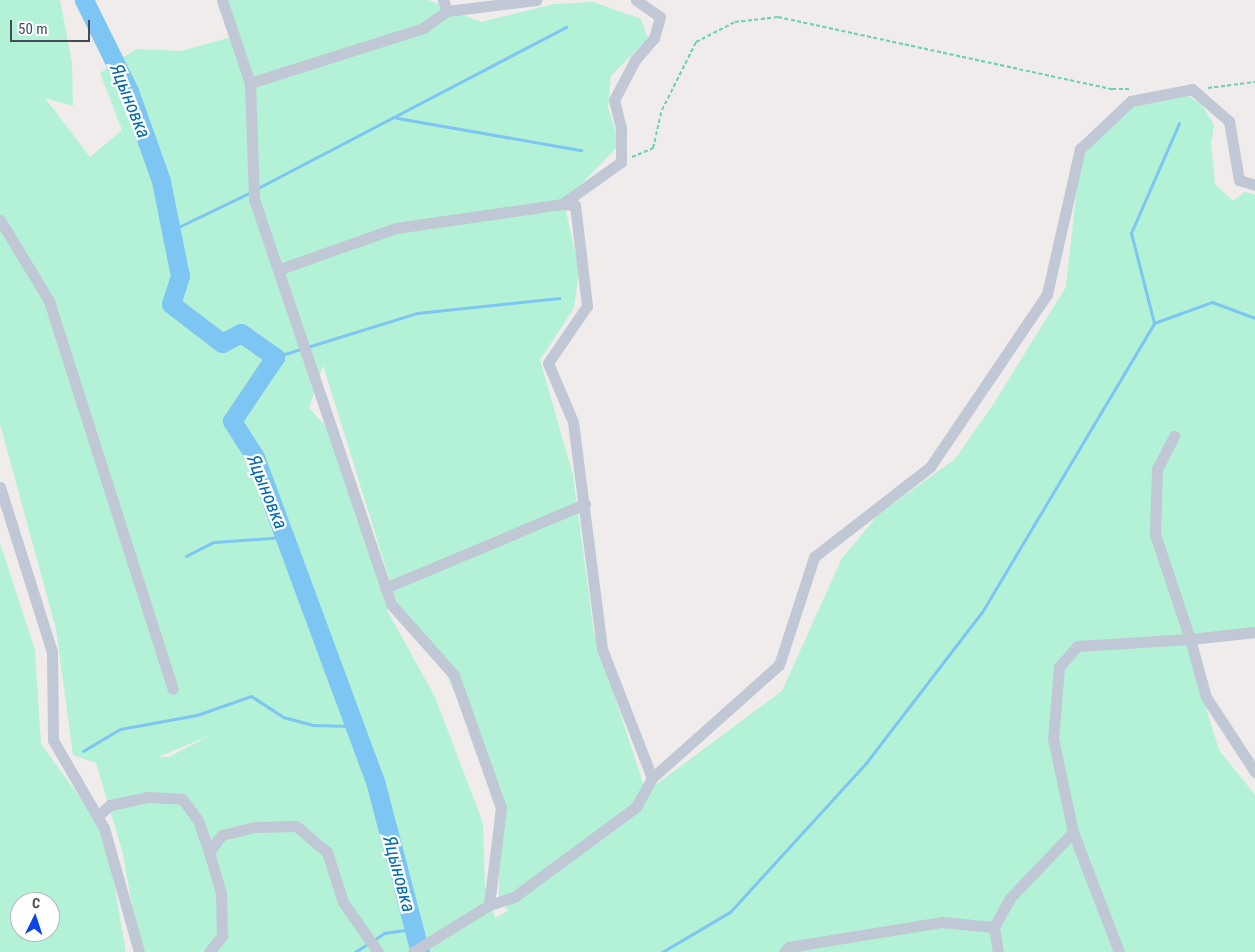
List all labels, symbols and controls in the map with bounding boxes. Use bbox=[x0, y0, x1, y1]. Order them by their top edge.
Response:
scale bar bbox=[12, 10, 92, 42]
text: 50 m bbox=[18, 20, 48, 38]
water label: Яцыновка bbox=[105, 60, 155, 142]
water label: Яцыновка bbox=[242, 451, 292, 533]
water label: Яцыновка bbox=[378, 833, 420, 915]
north arrow bbox=[10, 892, 60, 942]
text: С bbox=[31, 895, 41, 911]

